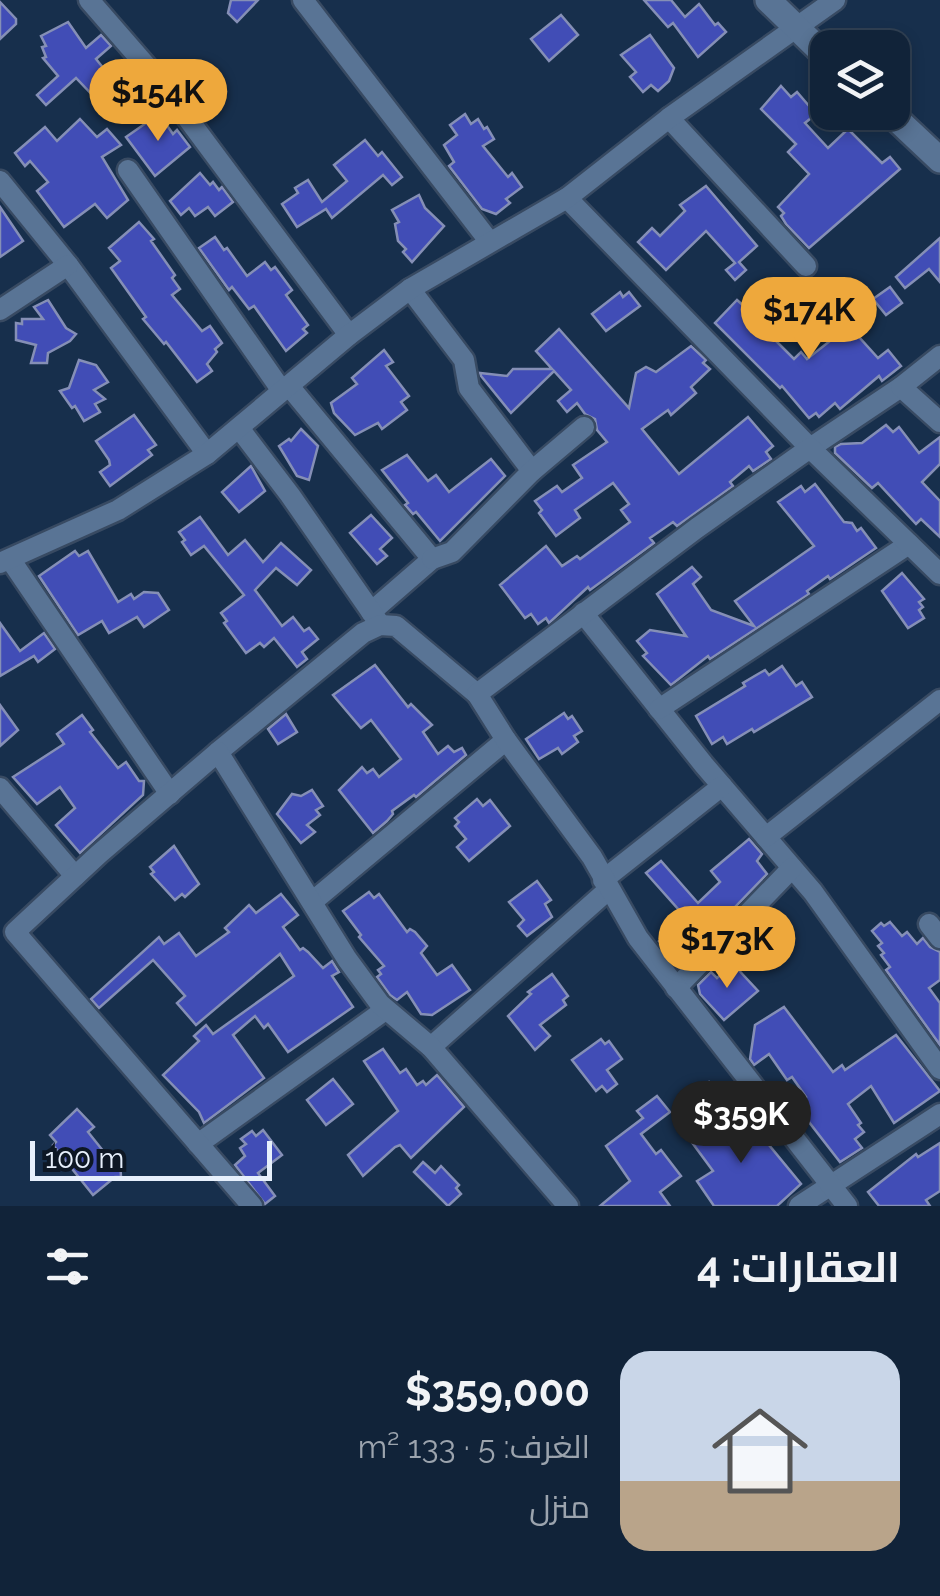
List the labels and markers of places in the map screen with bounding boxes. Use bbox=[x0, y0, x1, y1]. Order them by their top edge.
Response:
pin: $154K bbox=[88, 59, 228, 144]
pin: $174K bbox=[739, 277, 879, 362]
pin: $173K bbox=[657, 906, 797, 991]
pin: $359K bbox=[671, 1081, 811, 1166]

